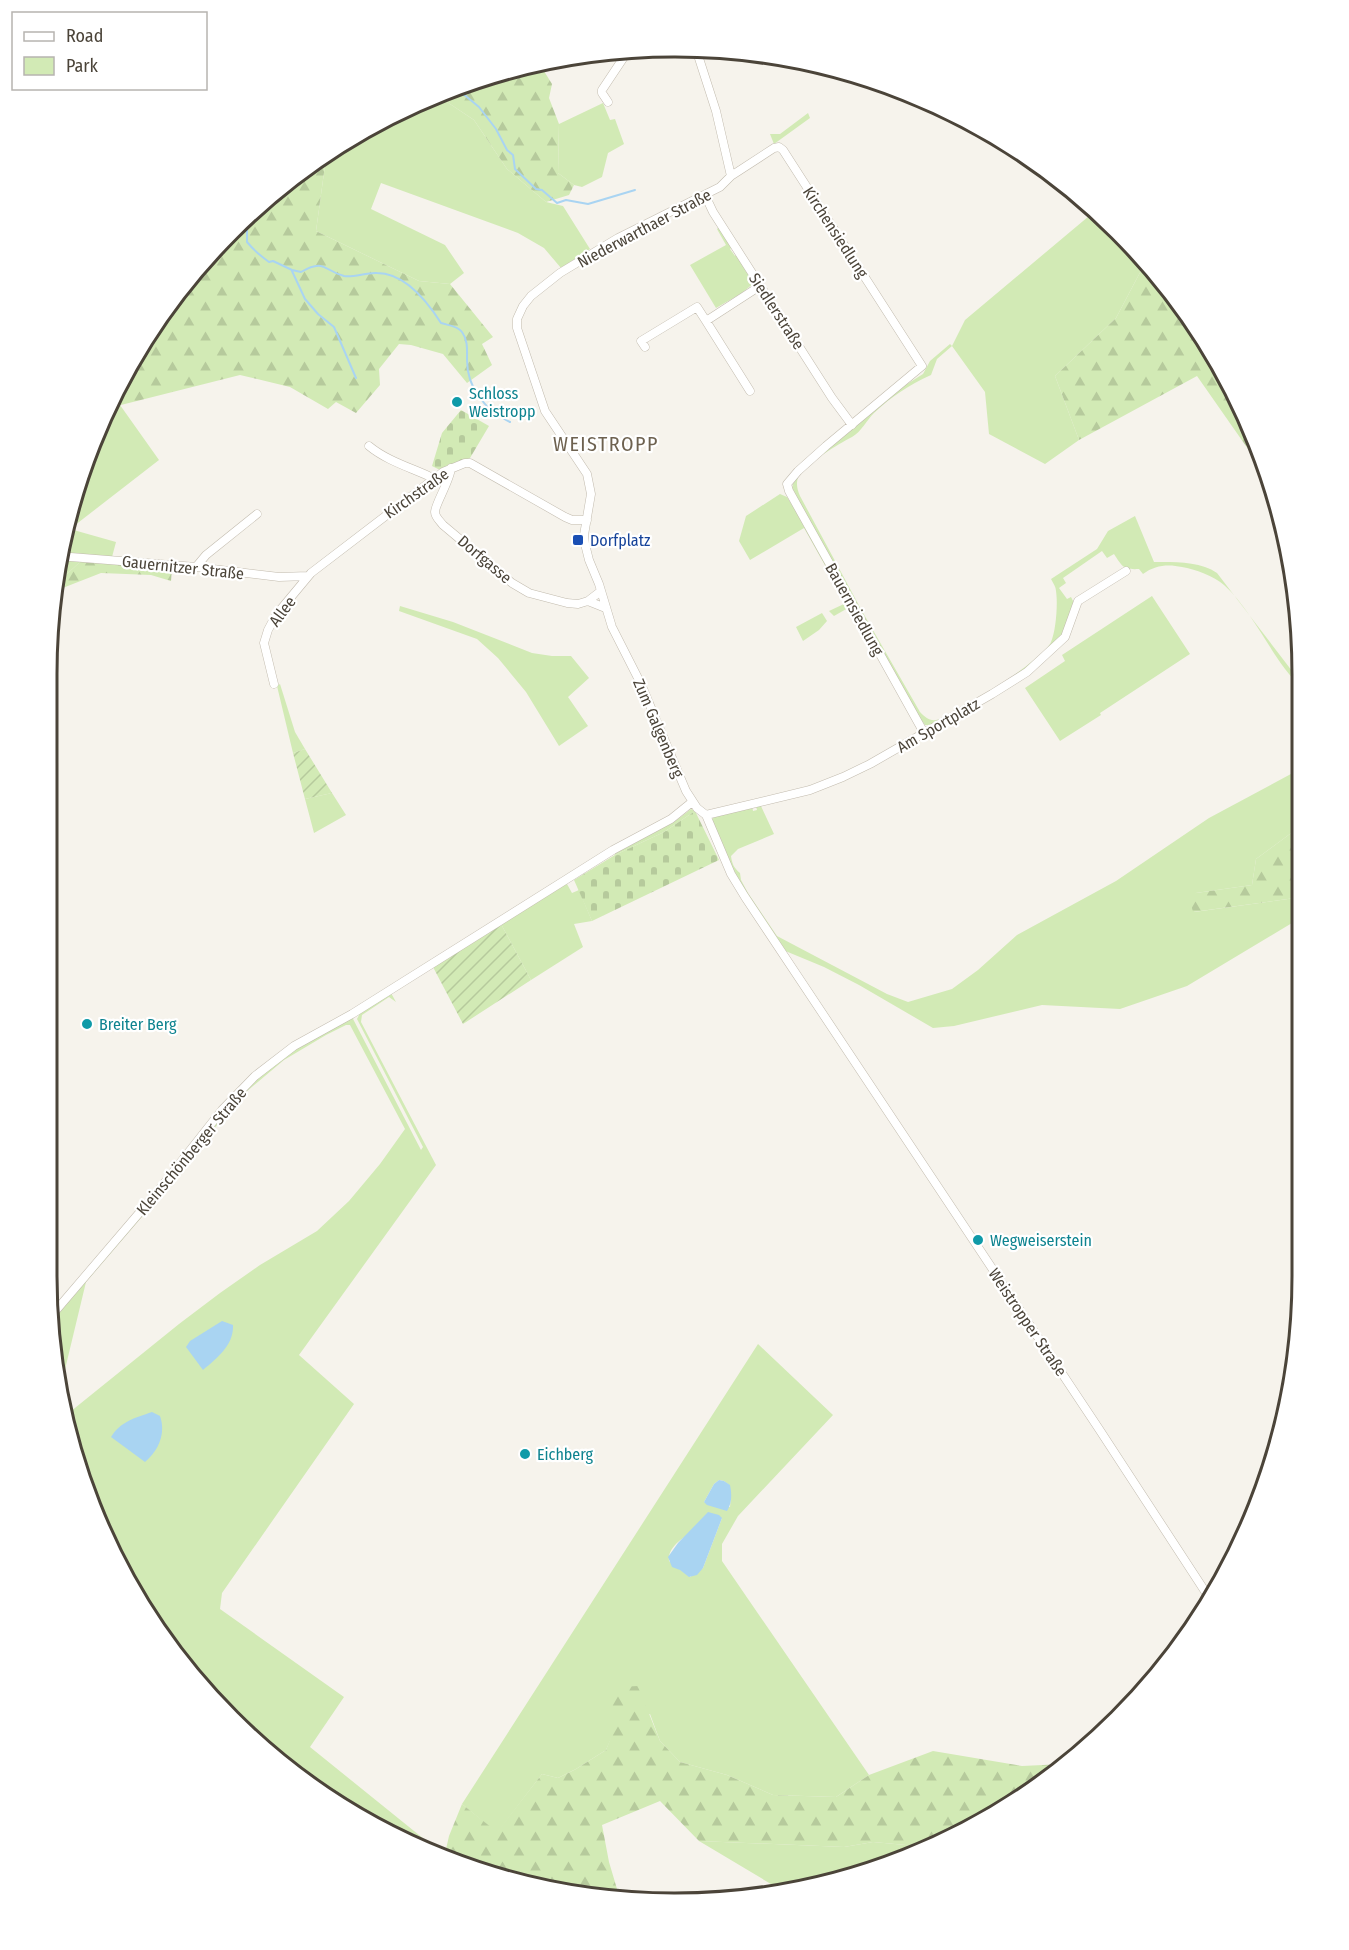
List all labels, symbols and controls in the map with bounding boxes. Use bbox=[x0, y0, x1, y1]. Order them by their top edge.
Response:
legend bbox=[12, 12, 207, 90]
text: Road bbox=[66, 25, 103, 47]
text: Park bbox=[66, 55, 99, 77]
street label: Kirchensiedlung bbox=[799, 183, 872, 282]
street label: Niederwarthaer Straße bbox=[574, 185, 714, 272]
street label: Siedlerstraße bbox=[745, 269, 808, 353]
place label: Schloss Weistropp bbox=[469, 384, 535, 421]
marker: Schloss Weistropp bbox=[450, 395, 464, 409]
district label: WEISTROPP bbox=[553, 432, 659, 456]
street label: Kirchstraße bbox=[380, 464, 452, 523]
street label: Dorfgasse bbox=[454, 531, 516, 587]
place label: Dorfplatz bbox=[590, 531, 650, 550]
marker: Dorfplatz bbox=[571, 533, 585, 547]
street label: Gauernitzer Straße bbox=[121, 552, 245, 583]
street label: Bauernsiedlung bbox=[821, 560, 888, 659]
street label: Allee bbox=[265, 592, 300, 630]
street label: Zum Galgenberg bbox=[629, 676, 688, 781]
street label: Am Sportplatz bbox=[894, 694, 983, 757]
place label: Breiter Berg bbox=[99, 1015, 177, 1034]
marker: Breiter Berg bbox=[80, 1017, 94, 1031]
street label: Kleinschönberger Straße bbox=[132, 1084, 250, 1219]
place label: Wegweiserstein bbox=[990, 1231, 1092, 1250]
marker: Wegweiserstein bbox=[971, 1233, 985, 1247]
street label: Weistropper Straße bbox=[984, 1265, 1071, 1380]
place label: Eichberg bbox=[537, 1445, 594, 1464]
marker: Eichberg bbox=[518, 1447, 532, 1461]

